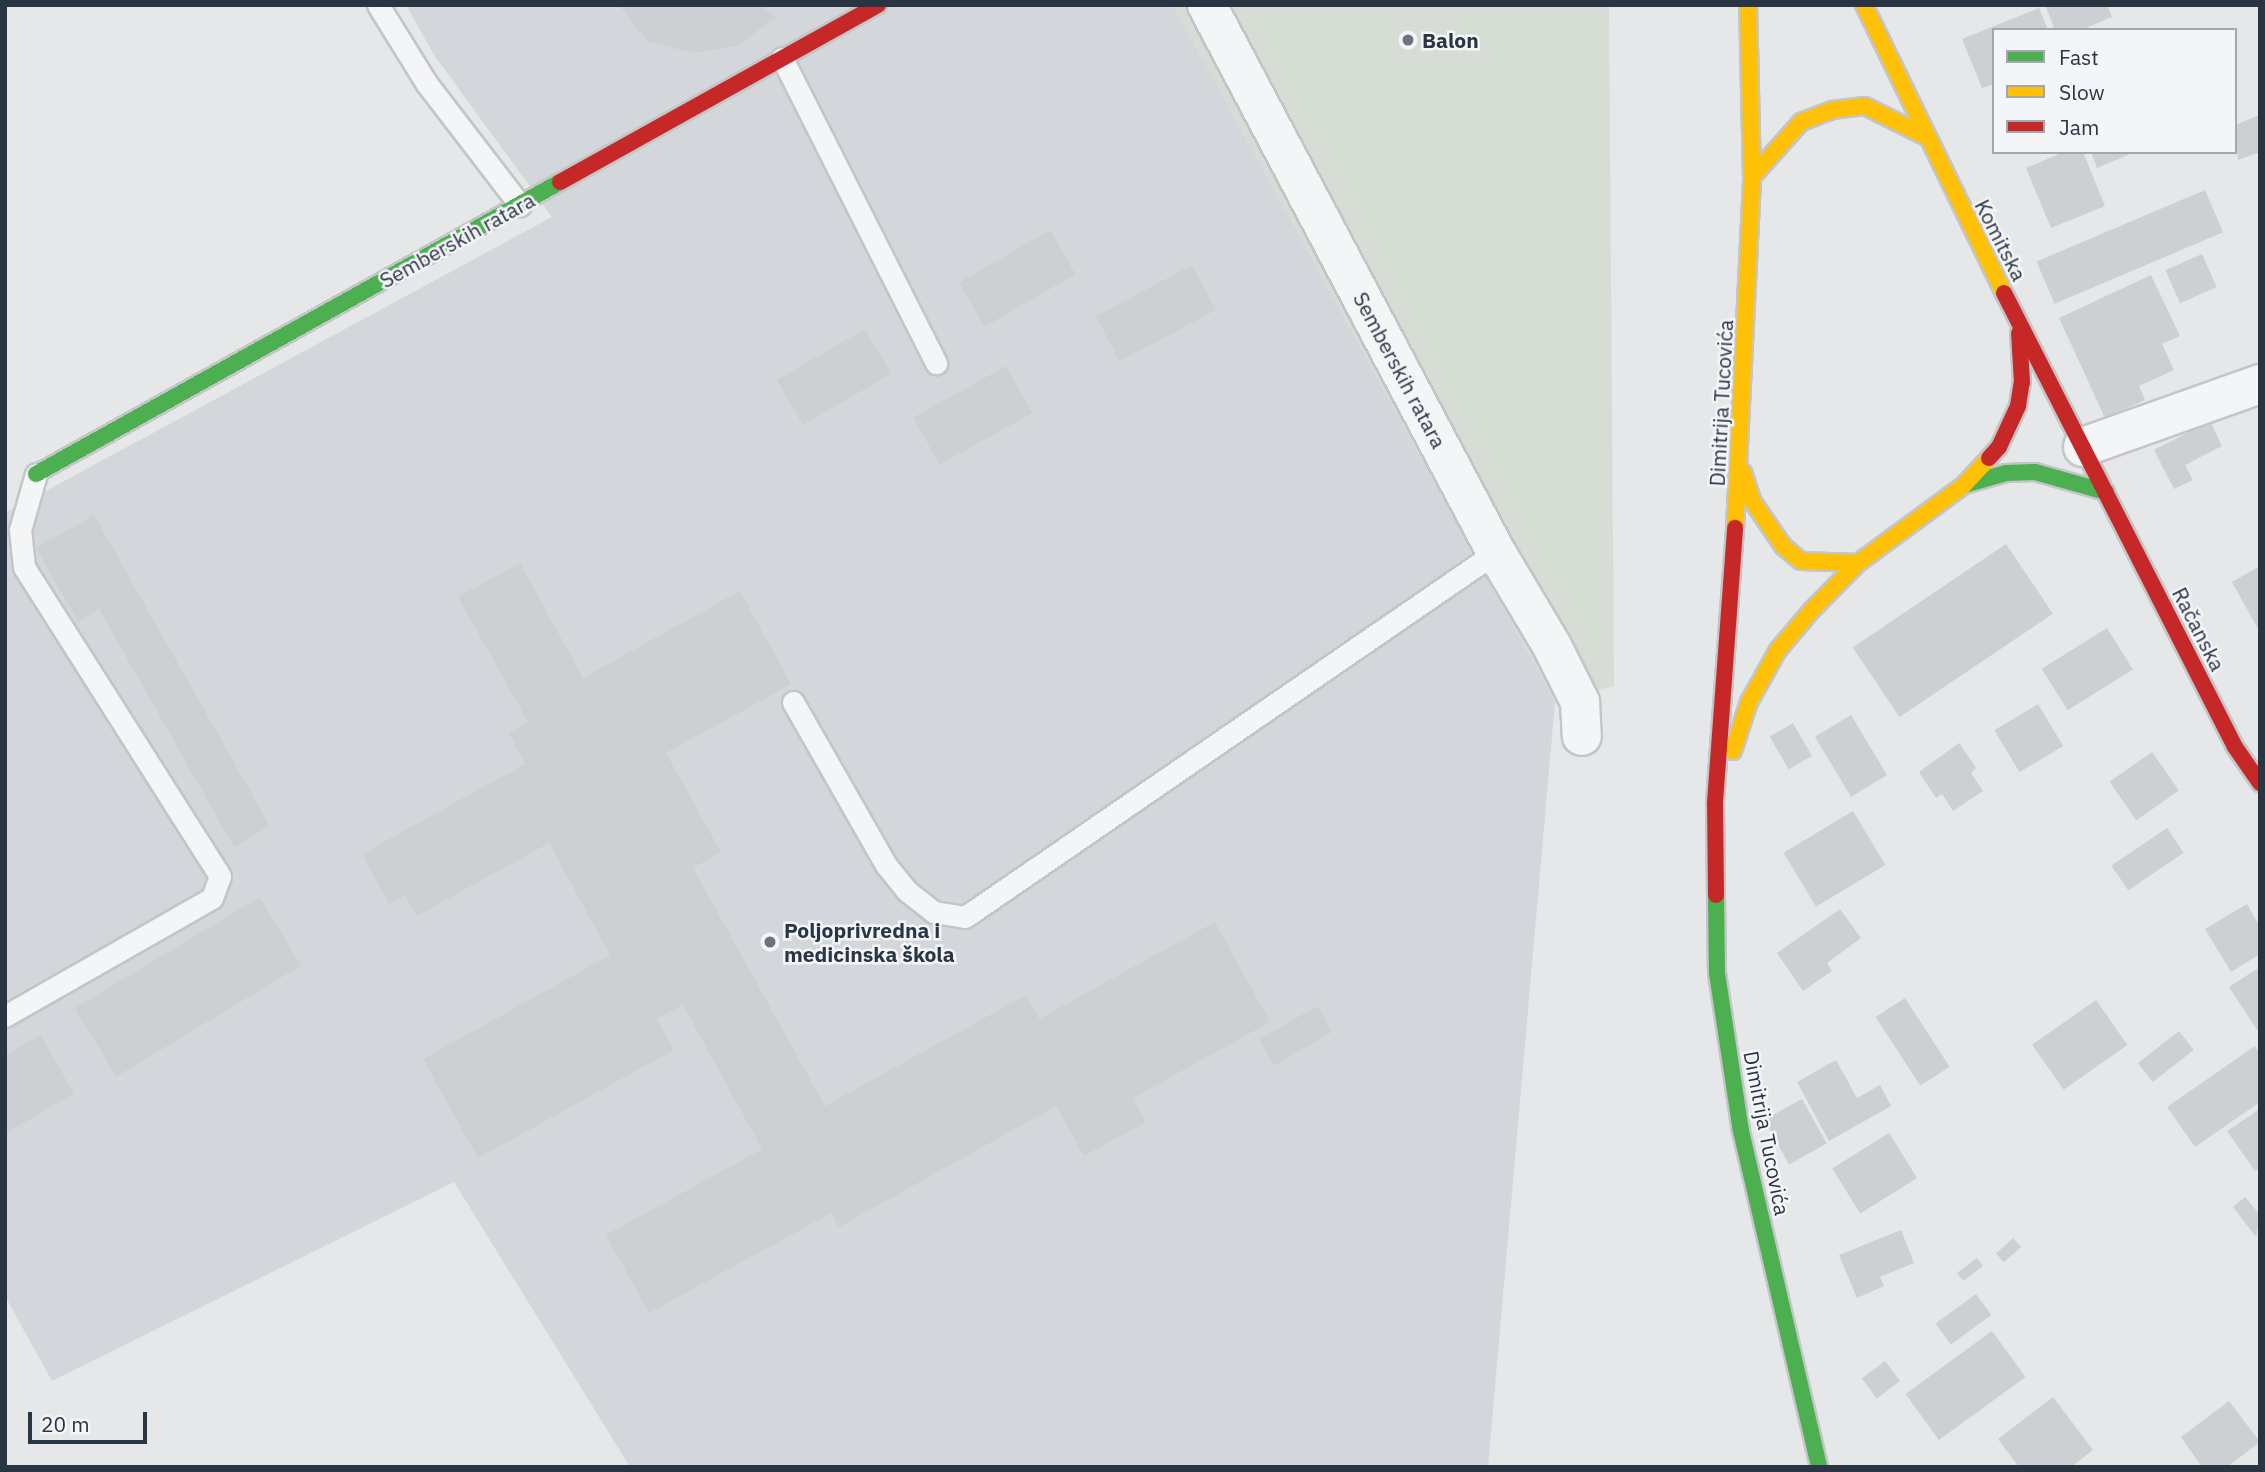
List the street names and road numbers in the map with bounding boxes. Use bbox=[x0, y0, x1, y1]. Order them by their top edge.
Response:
street label: Semberskih ratara bbox=[375, 187, 539, 293]
street label: Komitska bbox=[1970, 195, 2032, 285]
street label: Semberskih ratara bbox=[1348, 288, 1452, 452]
street label: Dimitrija Tucovića bbox=[1704, 319, 1738, 487]
street label: Račanska bbox=[2167, 583, 2231, 675]
street label: Dimitrija Tucovića bbox=[1739, 1049, 1795, 1217]

